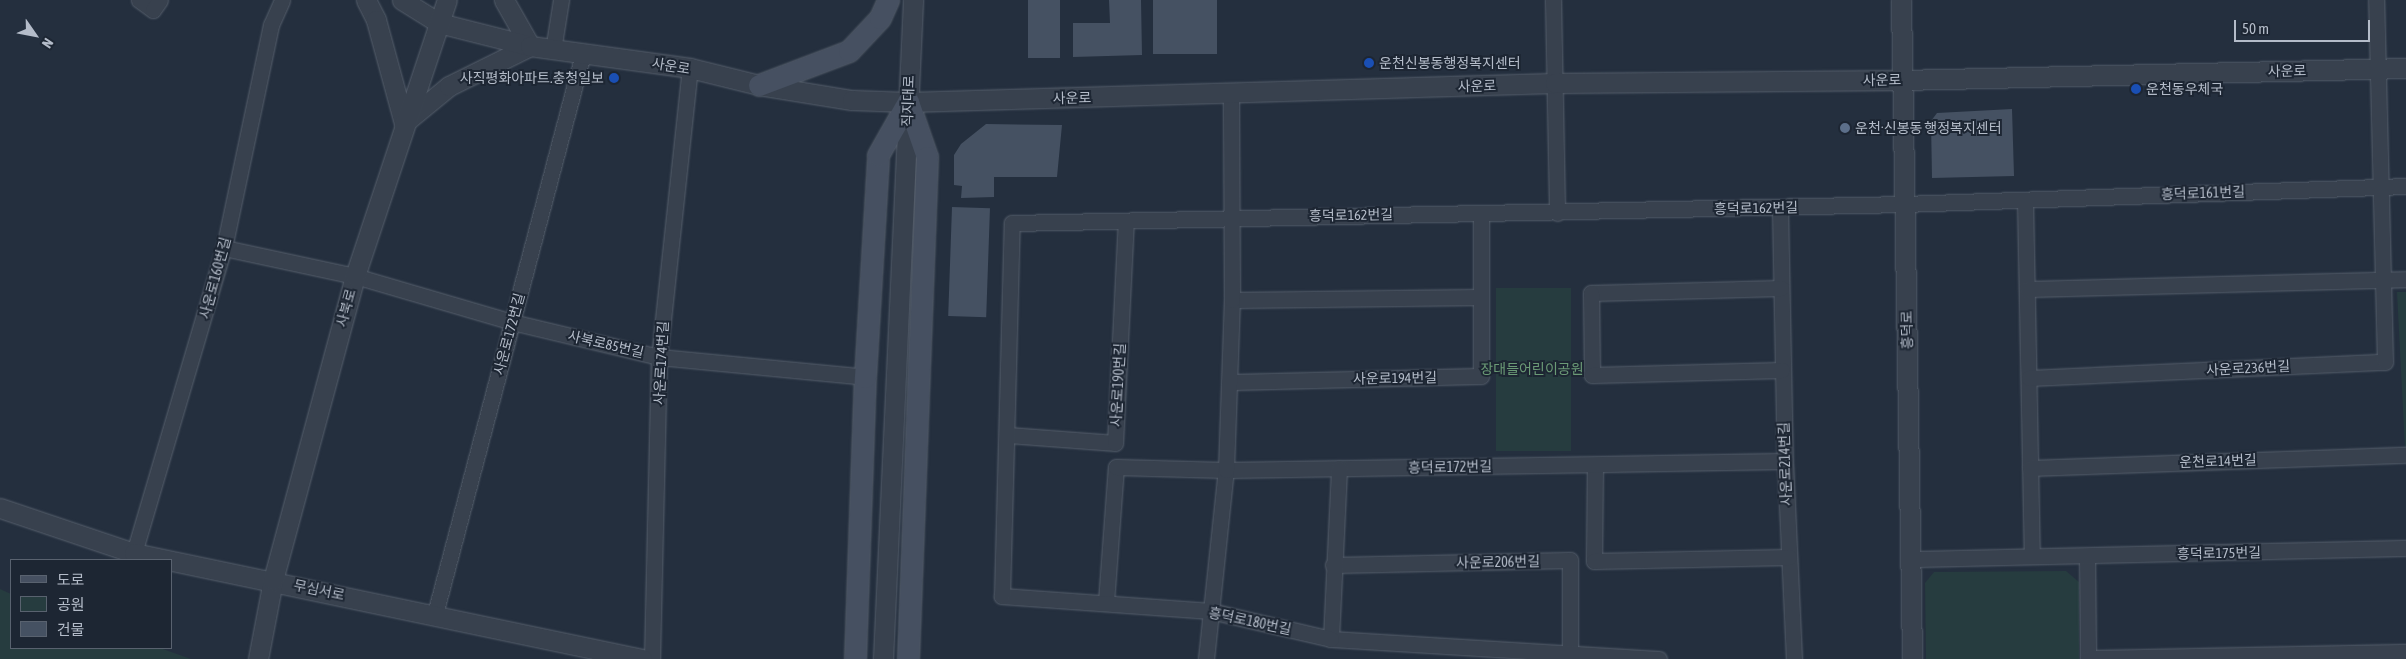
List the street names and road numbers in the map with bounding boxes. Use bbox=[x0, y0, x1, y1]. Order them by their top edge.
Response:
street label: 사운로 bbox=[651, 55, 691, 77]
street label: 사운로 bbox=[2268, 62, 2306, 80]
street label: 사운로 bbox=[1863, 71, 1901, 89]
street label: 직지대로 bbox=[899, 75, 917, 127]
street label: 사운로 bbox=[1457, 77, 1497, 95]
street label: 사운로 bbox=[1053, 89, 1091, 107]
street label: 흥덕로161번길 bbox=[2161, 183, 2245, 203]
street label: 흥덕로162번길 bbox=[1714, 199, 1798, 217]
street label: 흥덕로162번길 bbox=[1309, 206, 1393, 224]
street label: 사운로160번길 bbox=[196, 235, 234, 321]
street label: 사북로 bbox=[333, 287, 359, 329]
street label: 사운로172번길 bbox=[490, 291, 528, 377]
street label: 흥덕로 bbox=[1898, 311, 1916, 349]
street label: 사운로174번길 bbox=[650, 321, 672, 405]
street label: 사북로85번길 bbox=[566, 327, 646, 361]
street label: 사운로190번길 bbox=[1107, 343, 1129, 427]
street label: 사운로236번길 bbox=[2206, 357, 2290, 379]
street label: 사운로194번길 bbox=[1353, 369, 1437, 387]
street label: 사운로214번길 bbox=[1775, 422, 1795, 506]
street label: 운천로14번길 bbox=[2179, 451, 2257, 471]
street label: 흥덕로172번길 bbox=[1408, 458, 1492, 476]
street label: 흥덕로175번길 bbox=[2177, 544, 2261, 562]
street label: 사운로206번길 bbox=[1456, 553, 1540, 571]
street label: 무심서로 bbox=[292, 576, 346, 604]
street label: 흥덕로180번길 bbox=[1207, 604, 1293, 638]

